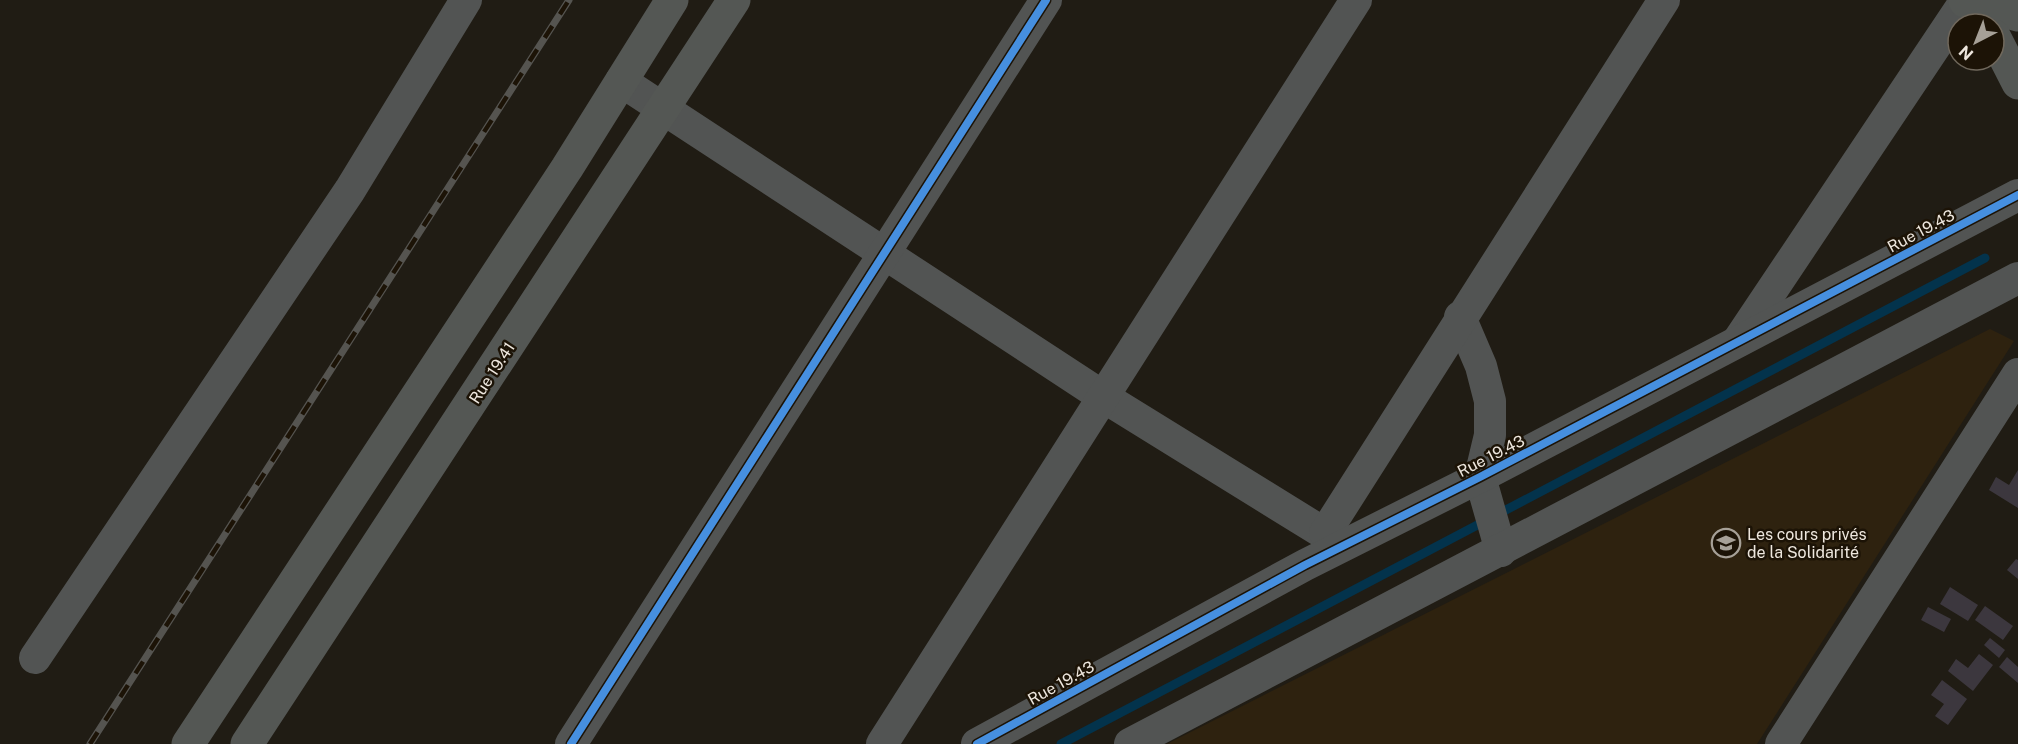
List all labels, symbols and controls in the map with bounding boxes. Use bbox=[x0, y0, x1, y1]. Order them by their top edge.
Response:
north arrow bbox=[1946, 12, 2006, 72]
text: N bbox=[1955, 42, 1977, 64]
street label: Rue 19.43 bbox=[1884, 205, 1958, 257]
street label: Rue 19.41 bbox=[465, 339, 519, 407]
street label: Rue 19.43 bbox=[1454, 431, 1528, 481]
place label: Les cours privés de la Solidarité bbox=[1747, 525, 1867, 562]
school or university icon: Les cours privés de la Solidarité bbox=[1710, 527, 1742, 559]
street label: Rue 19.43 bbox=[1024, 657, 1098, 709]

